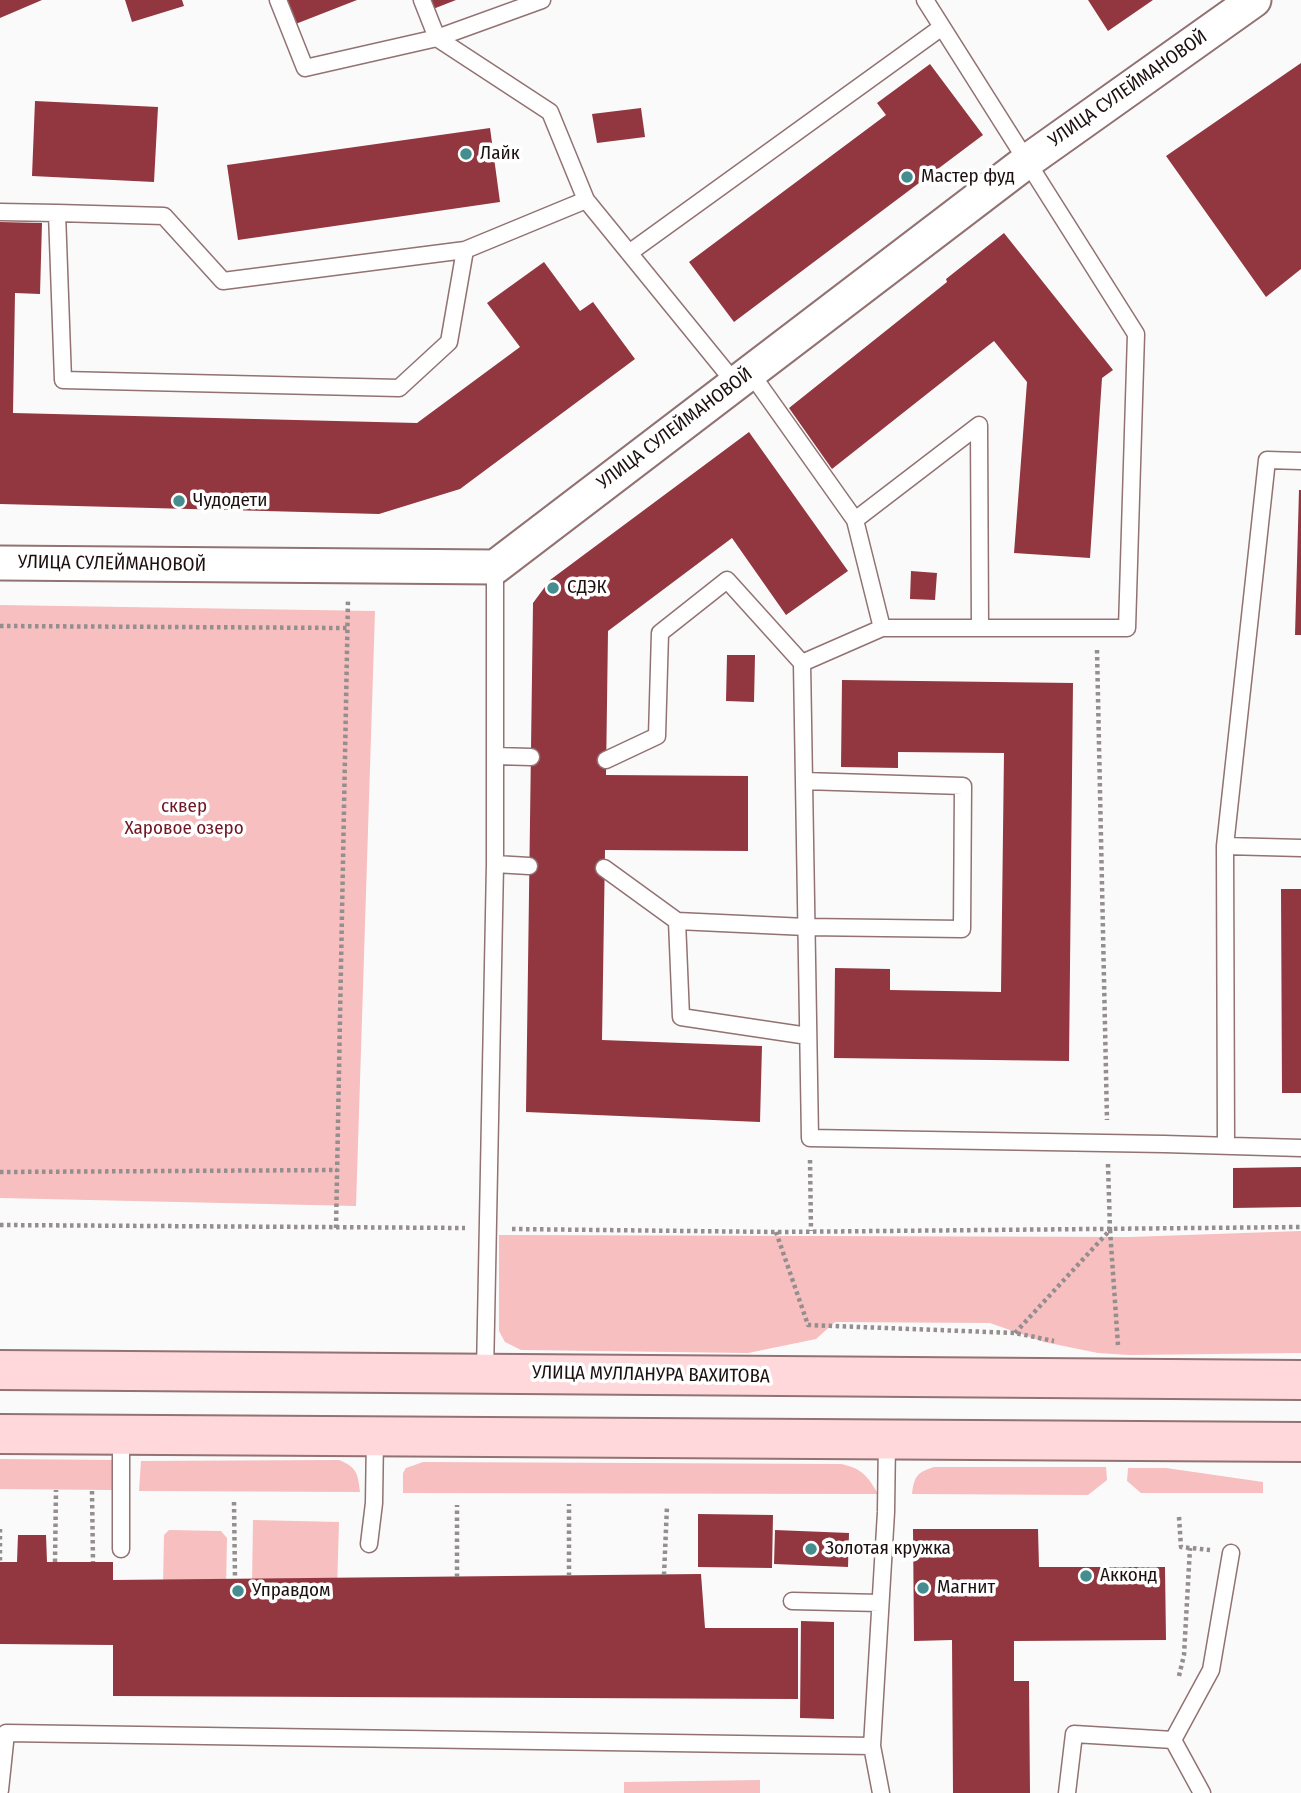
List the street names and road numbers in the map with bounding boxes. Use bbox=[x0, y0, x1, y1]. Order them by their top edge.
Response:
street label: УЛИЦА СУЛЕЙМАНОВОЙ bbox=[1044, 26, 1212, 152]
street label: УЛИЦА СУЛЕЙМАНОВОЙ bbox=[593, 363, 757, 495]
street label: УЛИЦА СУЛЕЙМАНОВОЙ bbox=[18, 551, 206, 577]
street label: УЛИЦА МУЛЛАНУРА ВАХИТОВА bbox=[532, 1362, 770, 1388]

